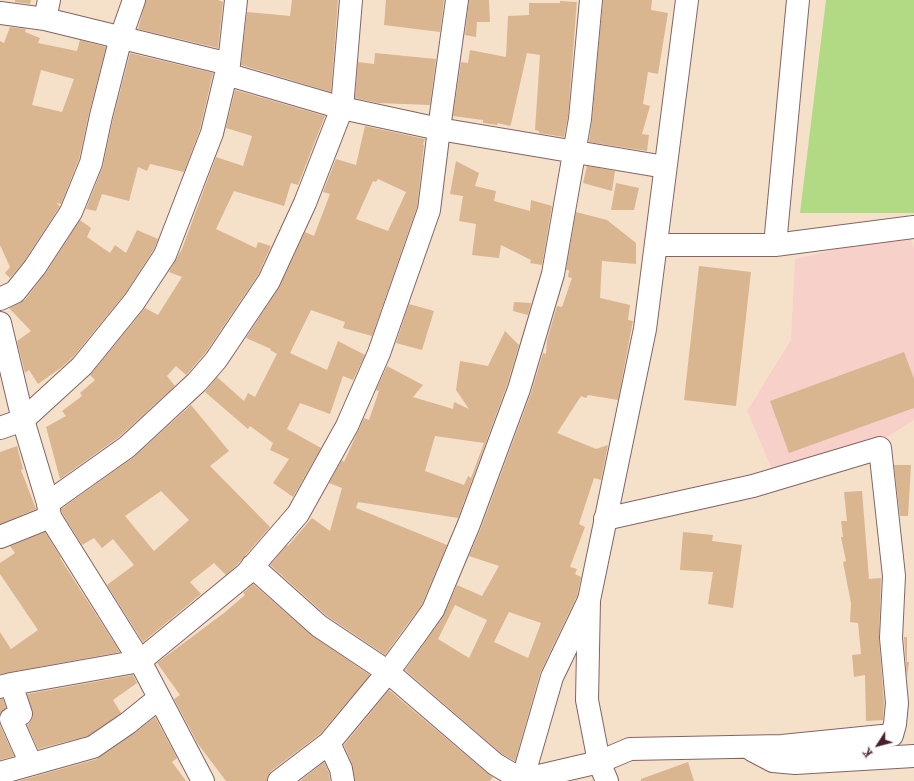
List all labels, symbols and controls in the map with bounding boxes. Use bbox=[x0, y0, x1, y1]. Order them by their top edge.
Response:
north arrow bbox=[858, 725, 898, 765]
text: K bbox=[860, 745, 875, 759]

